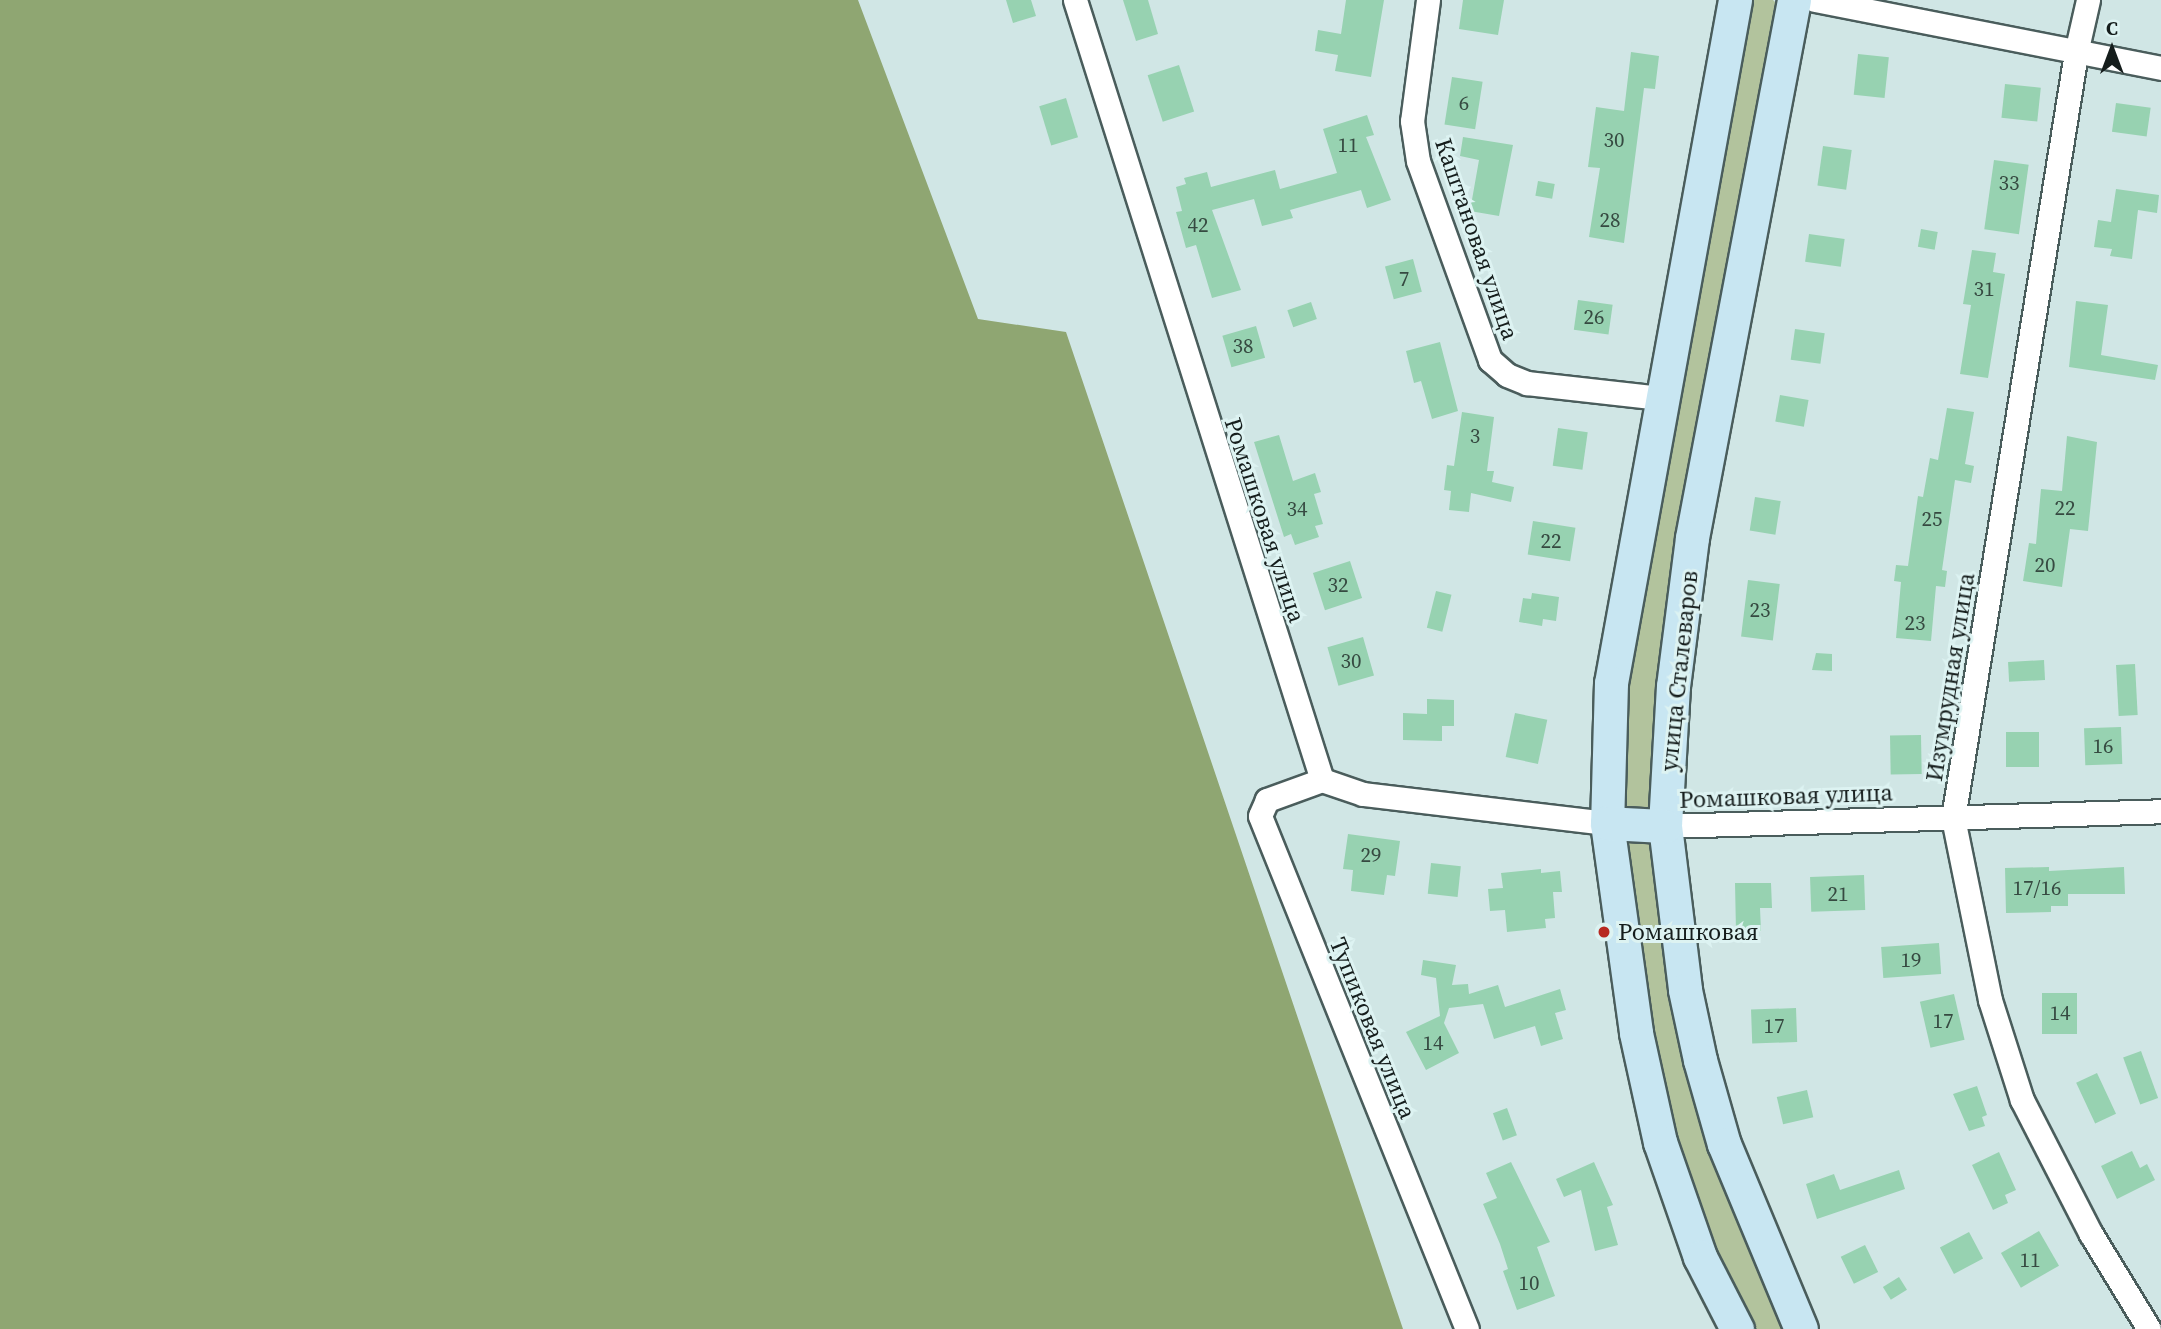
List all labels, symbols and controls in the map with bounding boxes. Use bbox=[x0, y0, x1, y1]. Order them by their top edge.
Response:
north arrow bbox=[2077, 14, 2147, 84]
text: С bbox=[2106, 15, 2118, 41]
house number: 6 bbox=[1459, 90, 1469, 116]
house number: 30 bbox=[1604, 127, 1624, 153]
house number: 11 bbox=[1338, 132, 1358, 158]
street label: Каштановая улица bbox=[1429, 134, 1525, 344]
house number: 33 bbox=[1999, 170, 2019, 196]
house number: 28 bbox=[1600, 207, 1620, 233]
house number: 42 bbox=[1188, 212, 1208, 238]
house number: 7 bbox=[1399, 266, 1409, 292]
house number: 31 bbox=[1974, 276, 1994, 302]
house number: 26 bbox=[1584, 304, 1604, 330]
house number: 38 bbox=[1233, 333, 1253, 359]
street label: Ромашковая улица bbox=[1218, 414, 1312, 626]
house number: 3 bbox=[1470, 423, 1480, 449]
house number: 22 bbox=[2055, 495, 2075, 521]
house number: 34 bbox=[1287, 496, 1307, 522]
house number: 25 bbox=[1922, 506, 1942, 532]
house number: 22 bbox=[1541, 528, 1561, 554]
house number: 20 bbox=[2035, 552, 2055, 578]
street label: улица Сталеваров bbox=[1654, 569, 1704, 773]
street label: Изумрудная улица bbox=[1919, 571, 1981, 783]
house number: 32 bbox=[1328, 572, 1348, 598]
house number: 23 bbox=[1750, 597, 1770, 623]
house number: 23 bbox=[1905, 610, 1925, 636]
house number: 30 bbox=[1341, 648, 1361, 674]
house number: 16 bbox=[2093, 733, 2113, 759]
street label: Ромашковая улица bbox=[1679, 778, 1893, 814]
house number: 29 bbox=[1361, 842, 1381, 868]
house number: 17/16 bbox=[2013, 875, 2061, 901]
house number: 21 bbox=[1828, 881, 1848, 907]
place label: Ромашковая bbox=[1618, 918, 1759, 946]
marker: Ромашковая bbox=[1596, 924, 1612, 940]
street label: Тупиковая улица bbox=[1324, 933, 1422, 1123]
house number: 19 bbox=[1901, 947, 1921, 973]
house number: 14 bbox=[2050, 1000, 2070, 1026]
house number: 17 bbox=[1933, 1008, 1953, 1034]
house number: 17 bbox=[1764, 1013, 1784, 1039]
house number: 14 bbox=[1423, 1030, 1443, 1056]
house number: 11 bbox=[2020, 1247, 2040, 1273]
house number: 10 bbox=[1519, 1270, 1539, 1296]

